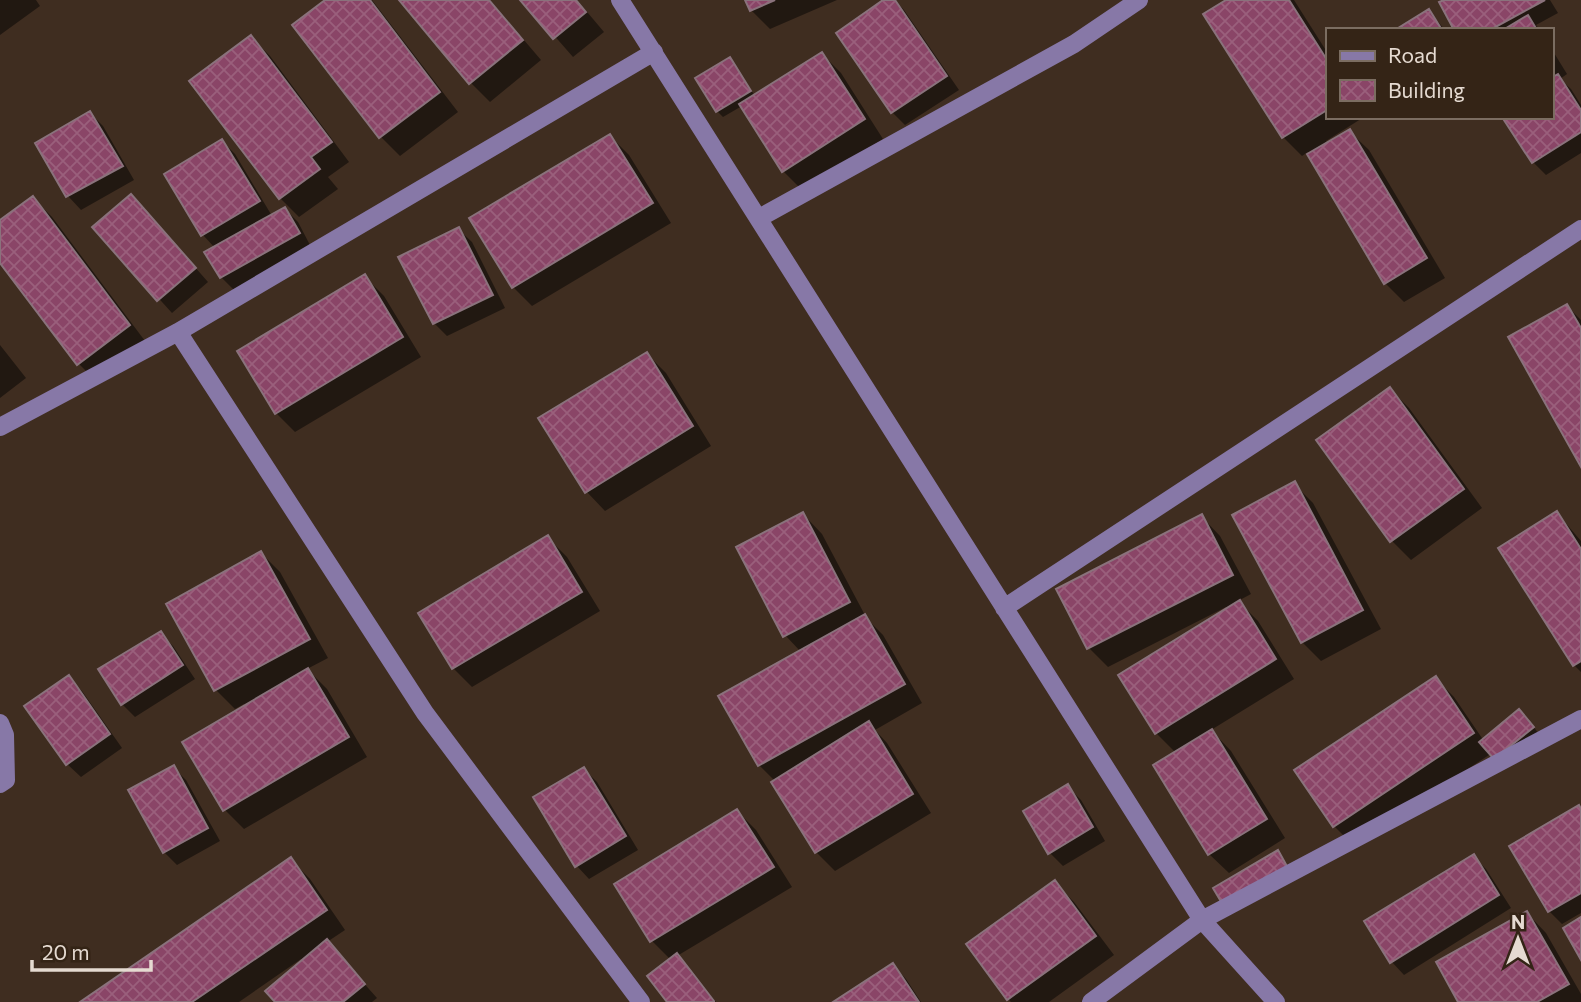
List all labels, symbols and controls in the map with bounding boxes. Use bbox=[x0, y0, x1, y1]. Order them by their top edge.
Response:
legend bbox=[1326, 28, 1553, 119]
text: Road bbox=[1388, 42, 1437, 67]
text: Building bbox=[1388, 77, 1465, 102]
north arrow bbox=[1483, 904, 1553, 974]
text: N bbox=[1511, 910, 1525, 933]
scale bar bbox=[32, 928, 150, 972]
text: 20 m bbox=[42, 939, 90, 964]

